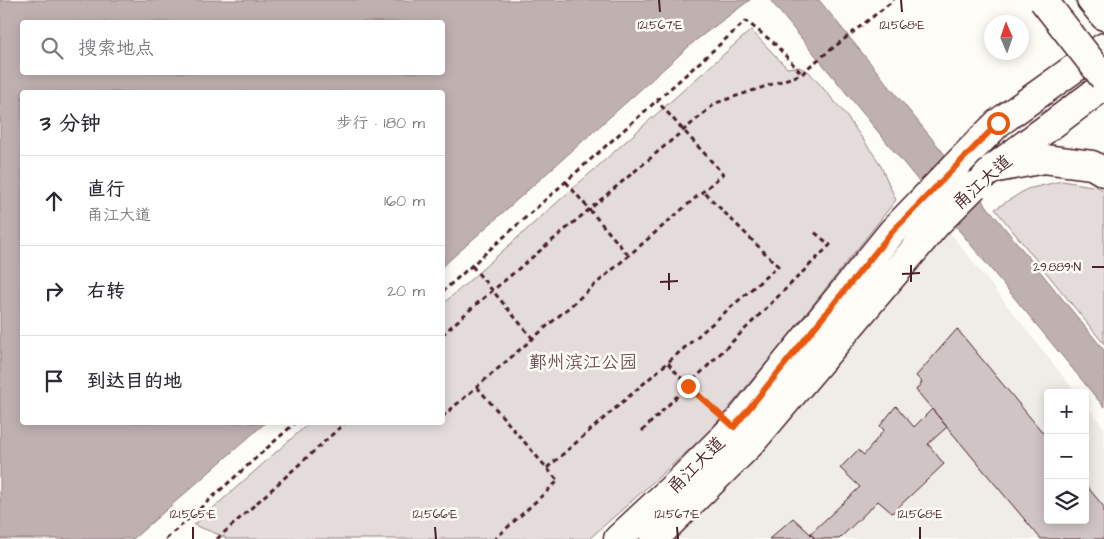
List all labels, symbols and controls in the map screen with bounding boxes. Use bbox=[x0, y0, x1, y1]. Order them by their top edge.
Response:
north arrow bbox=[984, 15, 1029, 60]
text: 121.567°E bbox=[638, 17, 682, 34]
text: 121.568°E bbox=[879, 17, 925, 34]
search box bbox=[20, 20, 445, 75]
icon: search bbox=[38, 34, 66, 62]
text: 搜索地点 bbox=[78, 35, 154, 62]
text: 3 分钟 bbox=[40, 109, 101, 138]
text: 步行 · 180 m bbox=[337, 112, 425, 134]
route start bbox=[987, 112, 1010, 135]
street label: 甬江大道 bbox=[947, 149, 1017, 216]
text: 直行 bbox=[87, 176, 125, 203]
icon: ahead bbox=[40, 187, 68, 215]
text: 160 m bbox=[384, 190, 425, 212]
text: 甬江大道 bbox=[87, 204, 151, 226]
text: 29.889°N bbox=[1033, 259, 1081, 276]
icon: right bbox=[40, 277, 68, 305]
text: 右转 bbox=[87, 278, 125, 305]
text: 20 m bbox=[387, 280, 425, 302]
park label: 鄞州滨江公园 bbox=[529, 350, 637, 375]
icon: arrive bbox=[40, 367, 68, 395]
text: 到达目的地 bbox=[87, 368, 182, 395]
route end bbox=[677, 375, 700, 398]
map controls bbox=[1044, 389, 1089, 524]
button: + bbox=[1044, 389, 1089, 434]
street label: 甬江大道 bbox=[662, 431, 731, 500]
button: − bbox=[1044, 434, 1089, 479]
button: layers bbox=[1044, 479, 1089, 524]
text: 121.565°E bbox=[170, 506, 216, 523]
text: 121.566°E bbox=[413, 506, 457, 523]
text: 121.567°E bbox=[655, 506, 699, 523]
text: 121.568°E bbox=[897, 506, 943, 523]

